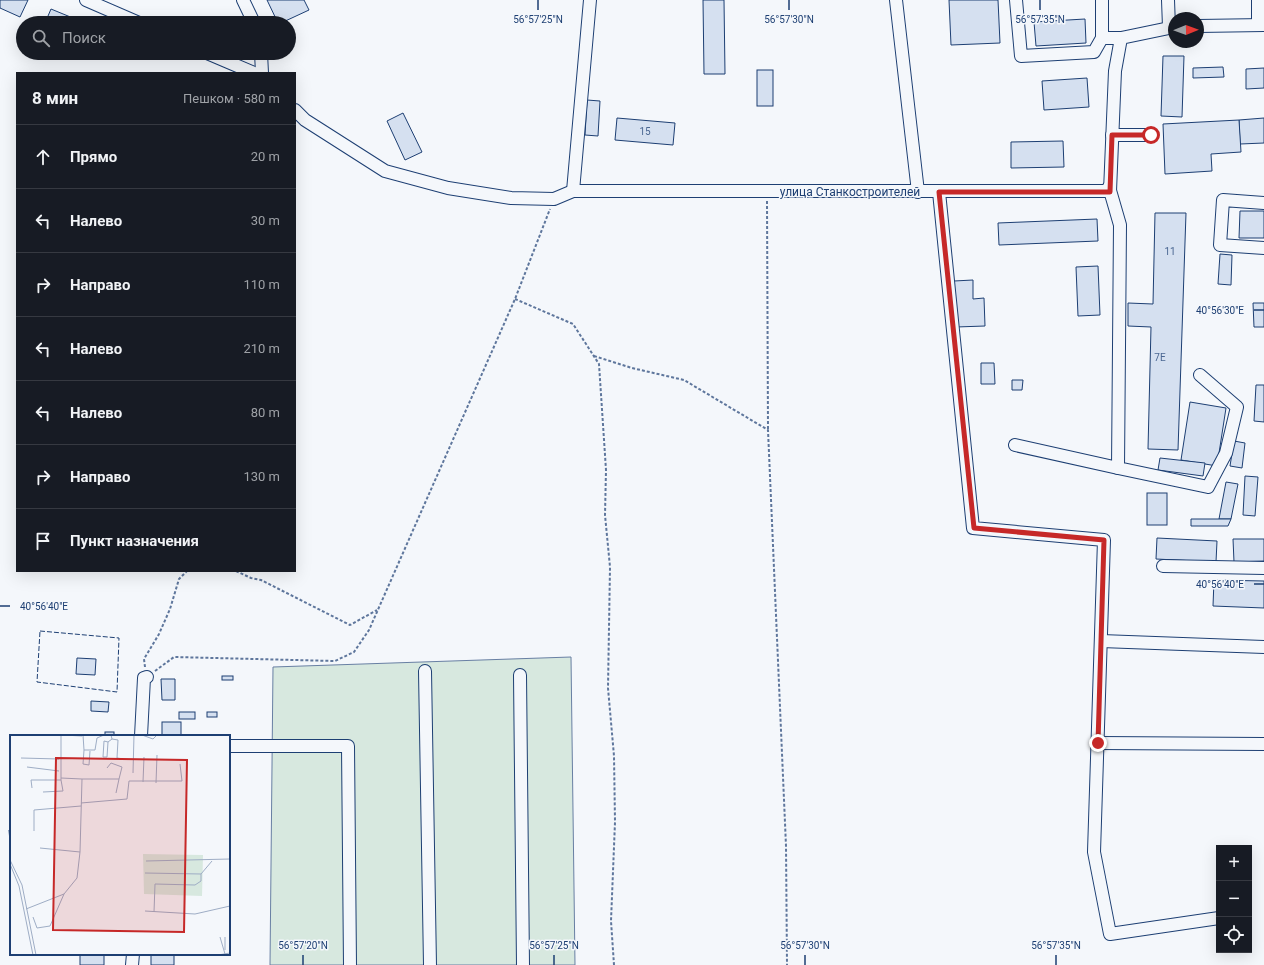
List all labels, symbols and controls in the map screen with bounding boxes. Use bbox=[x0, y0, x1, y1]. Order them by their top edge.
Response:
north arrow bbox=[1168, 12, 1204, 48]
text: 56°57'25"N bbox=[513, 14, 563, 25]
text: 56°57'30"N bbox=[764, 14, 814, 25]
text: 56°57'35"N bbox=[1015, 14, 1065, 25]
search box bbox=[16, 16, 296, 60]
icon: search bbox=[30, 27, 52, 49]
text: Поиск bbox=[62, 29, 106, 47]
text: 8 мин bbox=[32, 88, 78, 108]
text: Пешком · 580 m bbox=[183, 91, 280, 106]
house number: 15 bbox=[639, 126, 651, 137]
route start bbox=[1142, 126, 1160, 144]
icon: ahead bbox=[32, 146, 54, 168]
text: Прямо bbox=[70, 148, 117, 166]
text: 20 m bbox=[251, 149, 280, 164]
street label: улица Станкостроителей bbox=[780, 185, 920, 199]
icon: left bbox=[32, 210, 54, 232]
text: Налево bbox=[70, 212, 122, 230]
text: 30 m bbox=[251, 213, 280, 228]
house number: 11 bbox=[1164, 246, 1176, 257]
icon: right bbox=[32, 274, 54, 296]
text: Направо bbox=[70, 276, 131, 294]
text: 110 m bbox=[243, 277, 280, 292]
text: 40°56'30"E bbox=[1196, 305, 1244, 316]
icon: left bbox=[32, 338, 54, 360]
text: Налево bbox=[70, 340, 122, 358]
text: 210 m bbox=[243, 341, 280, 356]
house number: 7Е bbox=[1154, 352, 1166, 363]
icon: left bbox=[32, 402, 54, 424]
text: Налево bbox=[70, 404, 122, 422]
text: 80 m bbox=[251, 405, 280, 420]
icon: right bbox=[32, 466, 54, 488]
text: Направо bbox=[70, 468, 131, 486]
text: 130 m bbox=[243, 469, 280, 484]
icon: arrive bbox=[32, 530, 54, 552]
text: Пункт назначения bbox=[70, 532, 199, 550]
text: 40°56'40"E bbox=[1196, 579, 1244, 590]
text: 40°56'40"E bbox=[20, 601, 68, 612]
route end bbox=[1089, 734, 1107, 752]
inset map bbox=[10, 735, 230, 955]
map controls bbox=[1216, 845, 1252, 953]
button: + bbox=[1216, 845, 1252, 881]
button: − bbox=[1216, 881, 1252, 917]
button: locate bbox=[1216, 917, 1252, 953]
text: 56°57'20"N bbox=[278, 940, 328, 951]
text: 56°57'25"N bbox=[529, 940, 579, 951]
text: 56°57'30"N bbox=[780, 940, 830, 951]
text: 56°57'35"N bbox=[1031, 940, 1081, 951]

